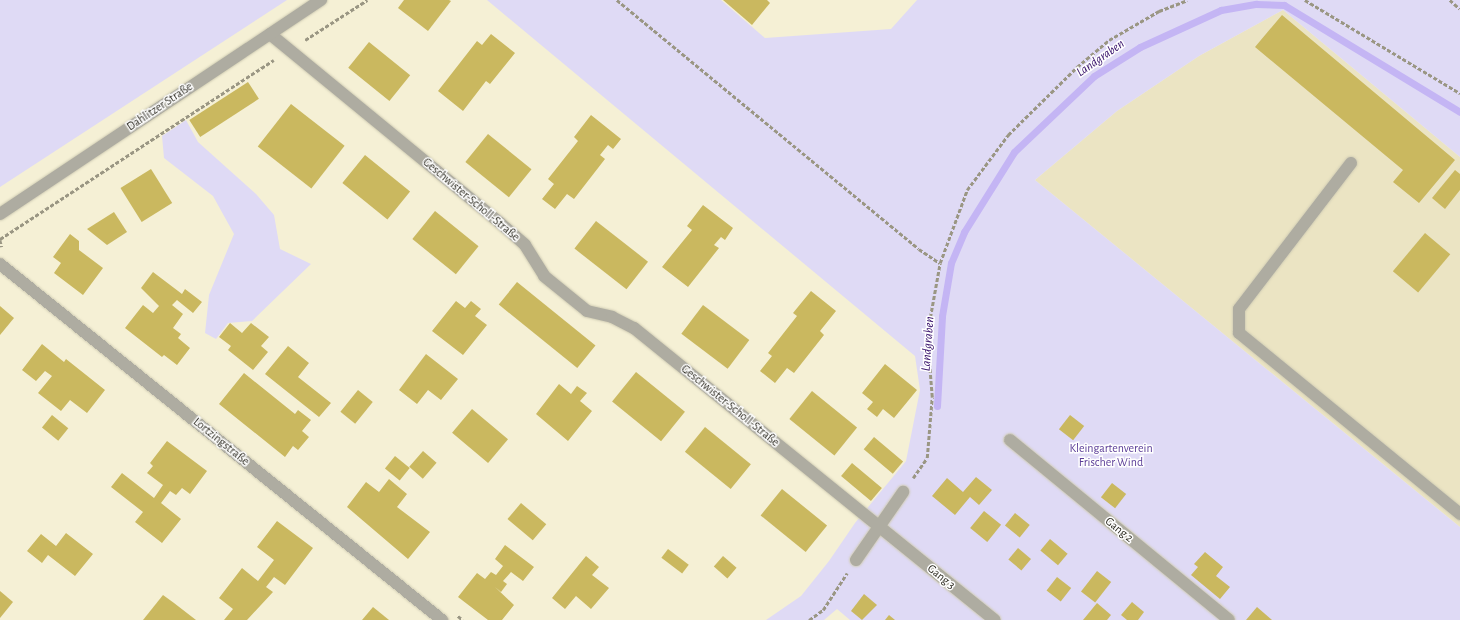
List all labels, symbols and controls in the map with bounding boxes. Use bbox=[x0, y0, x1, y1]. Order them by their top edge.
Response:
water label: Landgraben bbox=[1074, 37, 1128, 81]
street label: Dahlitzer Straße bbox=[124, 80, 196, 134]
street label: Geschwister-Scholl-Straße bbox=[420, 155, 522, 245]
water label: Landgraben bbox=[919, 316, 939, 372]
street label: Geschwister-Scholl-Straße bbox=[678, 362, 782, 450]
street label: Lortzingstraße bbox=[190, 415, 252, 469]
park label: Kleingartenverein Frischer Wind bbox=[1069, 442, 1153, 470]
street label: Gang 2 bbox=[1102, 514, 1136, 546]
street label: Gang 3 bbox=[924, 562, 958, 592]

